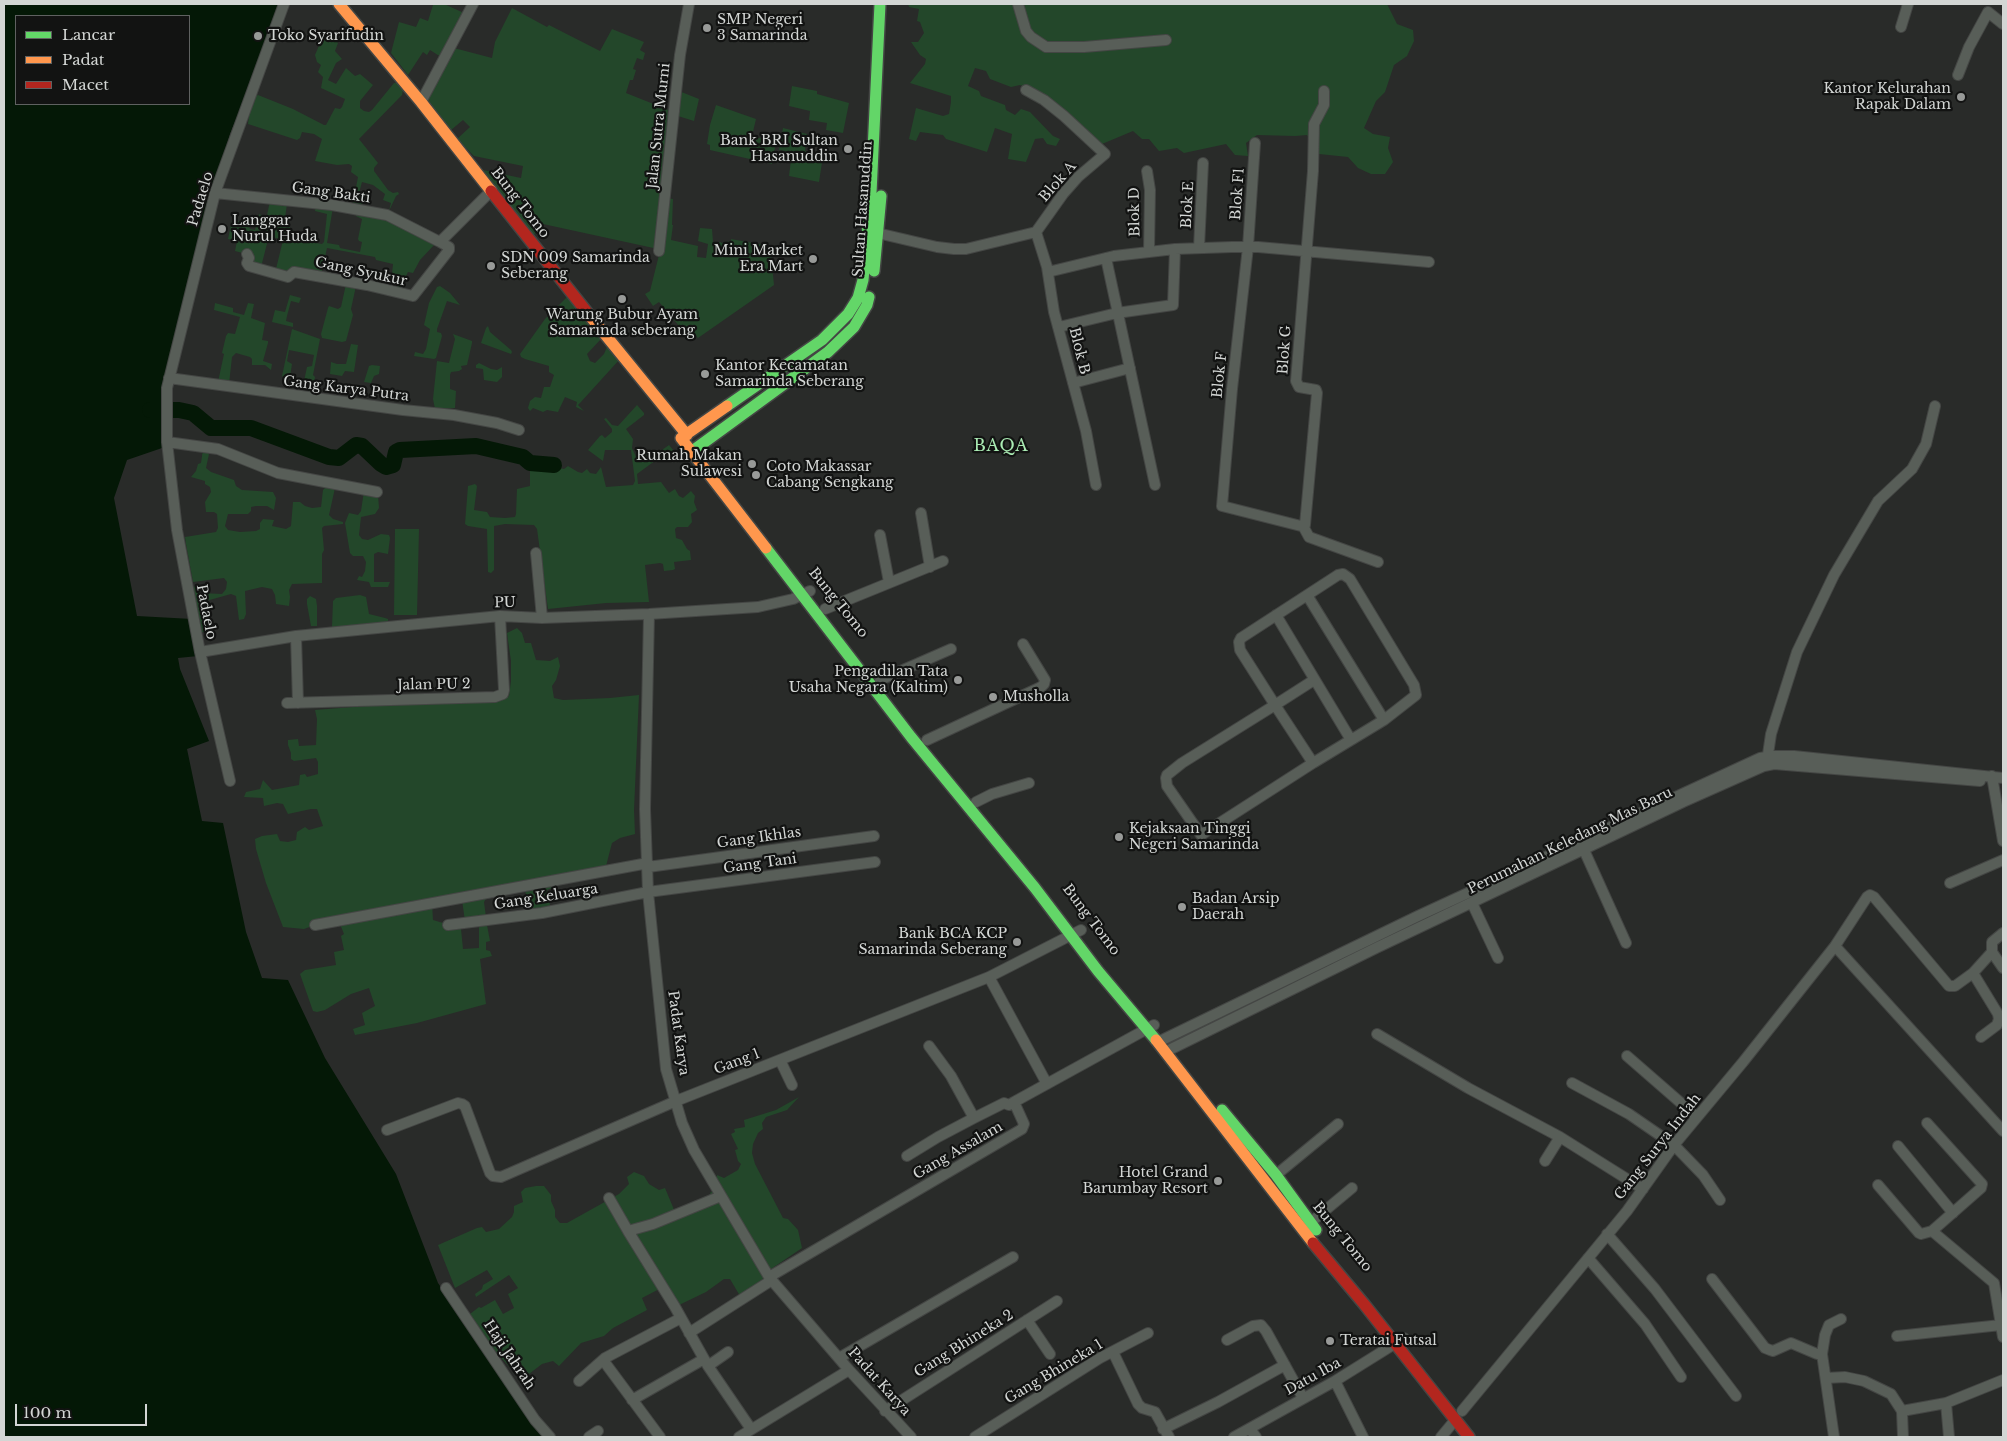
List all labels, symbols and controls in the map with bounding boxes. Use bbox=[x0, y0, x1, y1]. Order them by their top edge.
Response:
place label: SMP Negeri 3 Samarinda bbox=[717, 12, 808, 44]
legend bbox=[15, 15, 190, 105]
marker: SMP Negeri 3 Samarinda bbox=[701, 22, 713, 34]
text: Lancar bbox=[62, 25, 115, 44]
place label: Toko Syarifudin bbox=[268, 28, 384, 44]
marker: Toko Syarifudin bbox=[252, 30, 264, 42]
text: Padat bbox=[62, 50, 105, 69]
street label: Jalan Sutra Murni bbox=[644, 62, 674, 190]
text: Macet bbox=[62, 75, 109, 94]
place label: Kantor Kelurahan Rapak Dalam bbox=[1824, 81, 1951, 114]
marker: Kantor Kelurahan Rapak Dalam bbox=[1955, 91, 1967, 103]
place label: Bank BRI Sultan Hasanuddin bbox=[720, 133, 838, 166]
street label: Sultan Hasanuddin bbox=[850, 140, 876, 278]
marker: Bank BRI Sultan Hasanuddin bbox=[842, 143, 854, 155]
street label: Blok A bbox=[1036, 158, 1080, 206]
street label: Bung Tomo bbox=[487, 164, 553, 242]
street label: Blok F1 bbox=[1228, 167, 1248, 221]
street label: Padaelo bbox=[185, 170, 217, 228]
street label: Gang Bakti bbox=[291, 179, 371, 207]
street label: Blok E bbox=[1178, 181, 1198, 229]
street label: Blok D bbox=[1126, 187, 1144, 237]
place label: Langgar Nurul Huda bbox=[232, 213, 318, 246]
marker: Langgar Nurul Huda bbox=[216, 223, 228, 235]
place label: Mini Market Era Mart bbox=[713, 243, 803, 276]
place label: SDN 009 Samarinda Seberang bbox=[501, 250, 650, 282]
marker: Mini Market Era Mart bbox=[807, 253, 819, 265]
street label: Gang Syukur bbox=[313, 254, 409, 290]
marker: SDN 009 Samarinda Seberang bbox=[485, 260, 497, 272]
marker: Warung Bubur Ayam Samarinda seberang bbox=[616, 293, 628, 305]
place label: Warung Bubur Ayam Samarinda seberang bbox=[546, 307, 698, 340]
street label: Blok G bbox=[1275, 325, 1295, 375]
street label: Blok B bbox=[1065, 326, 1093, 376]
street label: Blok F bbox=[1209, 351, 1231, 399]
place label: Kantor Kecamatan Samarinda Seberang bbox=[715, 358, 864, 391]
marker: Kantor Kecamatan Samarinda Seberang bbox=[699, 368, 711, 380]
street label: Gang Karya Putra bbox=[282, 373, 410, 405]
district label: BAQA bbox=[973, 436, 1029, 456]
place label: Rumah Makan Sulawesi bbox=[636, 448, 742, 481]
marker: Rumah Makan Sulawesi bbox=[746, 458, 758, 470]
place label: Coto Makassar Cabang Sengkang bbox=[766, 459, 893, 492]
marker: Coto Makassar Cabang Sengkang bbox=[750, 469, 762, 481]
street label: Bung Tomo bbox=[805, 565, 871, 641]
street label: Padaelo bbox=[192, 583, 220, 641]
street label: PU bbox=[494, 594, 516, 612]
place label: Pengadilan Tata Usaha Negara (Kaltim) bbox=[789, 664, 948, 696]
marker: Pengadilan Tata Usaha Negara (Kaltim) bbox=[952, 674, 964, 686]
street label: Jalan PU 2 bbox=[397, 676, 471, 694]
place label: Musholla bbox=[1003, 689, 1069, 705]
marker: Musholla bbox=[987, 691, 999, 703]
street label: Perumahan Keledang Mas Baru bbox=[1465, 784, 1675, 898]
place label: Kejaksaan Tinggi Negeri Samarinda bbox=[1129, 821, 1259, 854]
street label: Gang Ikhlas bbox=[716, 824, 802, 852]
marker: Kejaksaan Tinggi Negeri Samarinda bbox=[1113, 831, 1125, 843]
street label: Gang Tani bbox=[722, 851, 798, 877]
street label: Gang Keluarga bbox=[493, 880, 599, 914]
street label: Bung Tomo bbox=[1059, 881, 1123, 959]
place label: Badan Arsip Daerah bbox=[1192, 891, 1279, 924]
marker: Badan Arsip Daerah bbox=[1176, 901, 1188, 913]
place label: Bank BCA KCP Samarinda Seberang bbox=[858, 926, 1007, 959]
marker: Bank BCA KCP Samarinda Seberang bbox=[1011, 936, 1023, 948]
street label: Padat Karya bbox=[664, 989, 692, 1077]
street label: Gang 1 bbox=[711, 1046, 763, 1078]
street label: Gang Surya Indah bbox=[1611, 1091, 1705, 1203]
street label: Gang Assalam bbox=[910, 1119, 1006, 1183]
place label: Hotel Grand Barumbay Resort bbox=[1082, 1165, 1208, 1198]
marker: Hotel Grand Barumbay Resort bbox=[1212, 1175, 1224, 1187]
street label: Bung Tomo bbox=[1309, 1199, 1375, 1275]
street label: Gang Bhineka 2 bbox=[911, 1307, 1017, 1381]
street label: Haji Jahrah bbox=[480, 1317, 538, 1393]
place label: Teratai Futsal bbox=[1340, 1333, 1437, 1349]
marker: Teratai Futsal bbox=[1324, 1335, 1336, 1347]
street label: Gang Bhineka 1 bbox=[1002, 1336, 1106, 1408]
street label: Padat Karya bbox=[844, 1345, 914, 1419]
street label: Datu Iba bbox=[1282, 1355, 1344, 1399]
scale bar bbox=[18, 1394, 150, 1426]
text: 100 m bbox=[23, 1403, 72, 1422]

